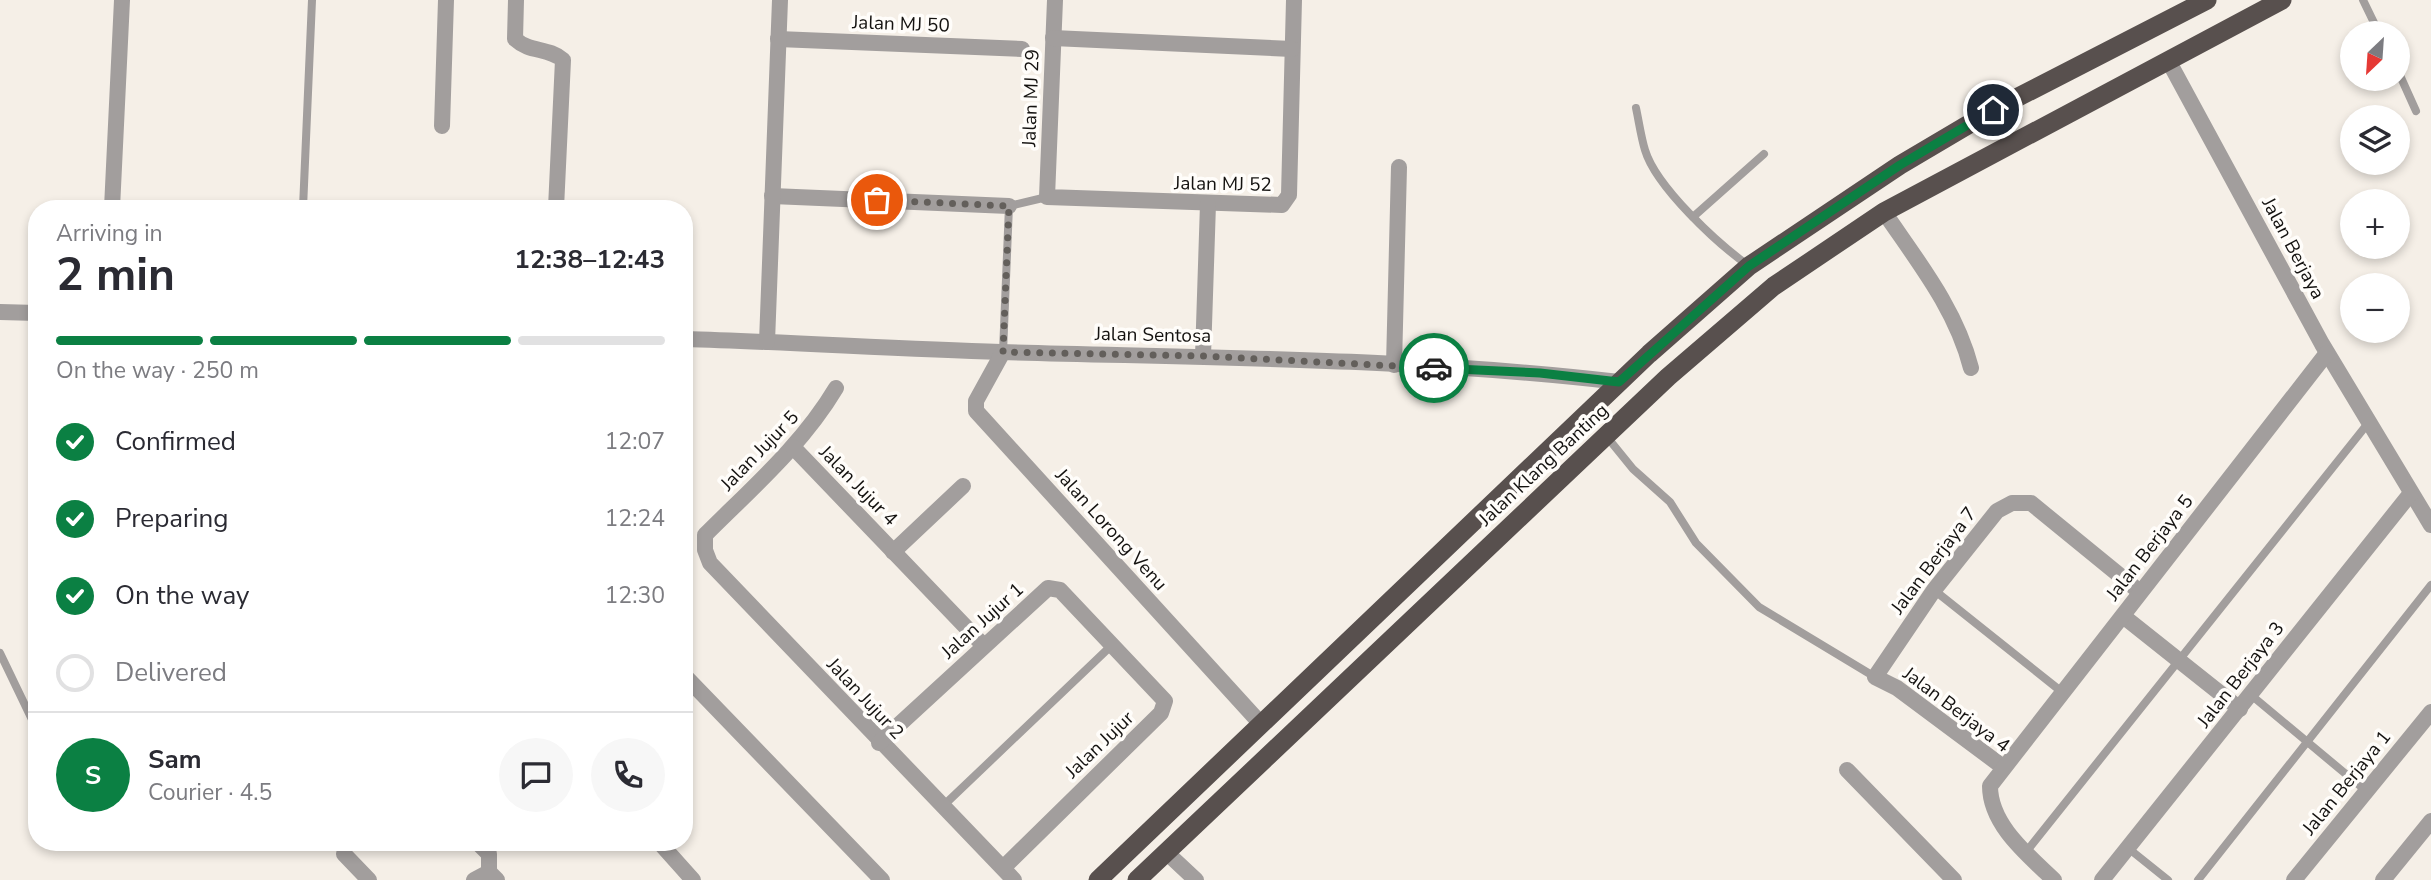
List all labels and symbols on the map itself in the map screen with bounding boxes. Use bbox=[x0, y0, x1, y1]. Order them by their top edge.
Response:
street label: Jalan MJ 50 bbox=[851, 9, 950, 39]
north arrow bbox=[2340, 21, 2410, 91]
street label: Jalan MJ 29 bbox=[1016, 49, 1046, 148]
pin bbox=[1963, 80, 2023, 140]
pin bbox=[847, 170, 907, 230]
street label: Jalan MJ 52 bbox=[1173, 170, 1272, 198]
street label: Jalan Berjaya bbox=[2255, 192, 2331, 304]
street label: Jalan Sentosa bbox=[1094, 321, 1211, 349]
courier bbox=[1399, 333, 1469, 403]
street label: Jalan Klang Banting bbox=[1472, 398, 1614, 532]
street label: Jalan Jujur 5 bbox=[714, 405, 805, 497]
street label: Jalan Jujur 4 bbox=[813, 439, 903, 532]
street label: Jalan Lorong Venu bbox=[1049, 462, 1173, 596]
street label: Jalan Berjaya 5 bbox=[2100, 489, 2199, 607]
street label: Jalan Berjaya 7 bbox=[1884, 502, 1983, 620]
street label: Jalan Jujur 1 bbox=[935, 577, 1030, 665]
street label: Jalan Berjaya 3 bbox=[2191, 616, 2290, 734]
street label: Jalan Jujur 2 bbox=[820, 652, 910, 745]
street label: Jalan Berjaya 4 bbox=[1897, 660, 2015, 759]
street label: Jalan Jujur bbox=[1059, 705, 1140, 785]
street label: Jalan Berjaya 1 bbox=[2296, 725, 2397, 841]

